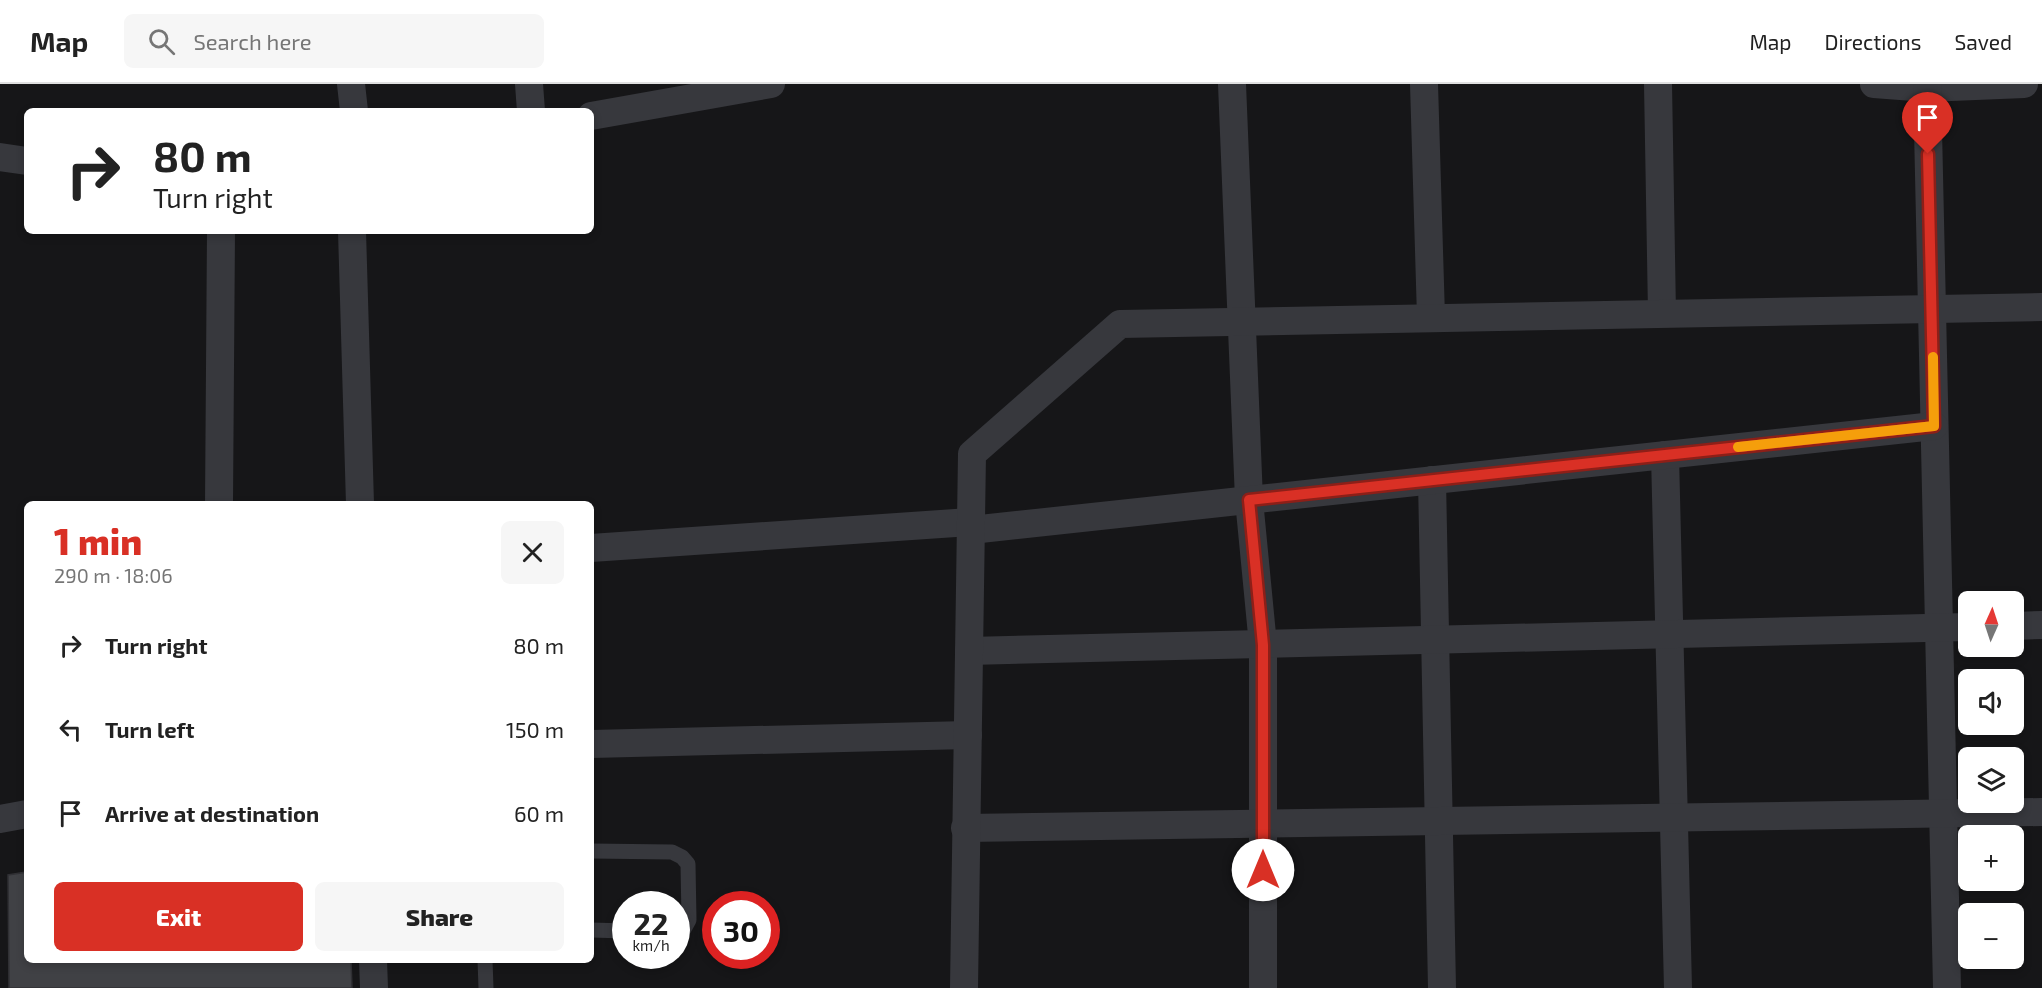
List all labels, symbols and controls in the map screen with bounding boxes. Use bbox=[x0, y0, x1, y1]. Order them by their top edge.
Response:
search box bbox=[124, 14, 544, 68]
text: Map bbox=[30, 24, 88, 58]
icon: search bbox=[145, 25, 178, 58]
text: Search here bbox=[193, 28, 312, 54]
text: Map bbox=[1749, 29, 1792, 54]
text: Directions bbox=[1825, 29, 1921, 54]
text: Saved bbox=[1954, 29, 2012, 54]
pin bbox=[1902, 92, 1953, 154]
icon: arrive bbox=[1911, 101, 1944, 134]
text: 80 m bbox=[153, 130, 252, 180]
icon: right bbox=[54, 132, 132, 210]
text: Turn right bbox=[153, 181, 273, 213]
text: 1 min bbox=[54, 519, 142, 562]
button: close bbox=[501, 521, 564, 584]
text: 290 m · 18:06 bbox=[54, 563, 173, 587]
north arrow bbox=[1958, 591, 2024, 657]
map controls bbox=[1958, 591, 2024, 969]
icon: right bbox=[54, 629, 87, 662]
text: Turn right bbox=[105, 632, 207, 658]
text: 80 m bbox=[513, 632, 564, 658]
button: sound bbox=[1958, 669, 2024, 735]
icon: left bbox=[54, 713, 87, 746]
text: Turn left bbox=[105, 716, 194, 742]
text: 150 m bbox=[506, 716, 564, 742]
button: layers bbox=[1958, 747, 2024, 813]
icon: arrive bbox=[54, 797, 87, 830]
text: Arrive at destination bbox=[105, 800, 319, 826]
text: 60 m bbox=[514, 800, 564, 826]
button: + bbox=[1958, 825, 2024, 891]
position arrow bbox=[1231, 838, 1295, 902]
button: Exit bbox=[54, 882, 303, 951]
button: Share bbox=[315, 882, 564, 951]
speed limit sign: 30 bbox=[702, 891, 780, 969]
button: − bbox=[1958, 903, 2024, 969]
text: 22 bbox=[634, 905, 668, 941]
text: km/h bbox=[632, 936, 670, 954]

